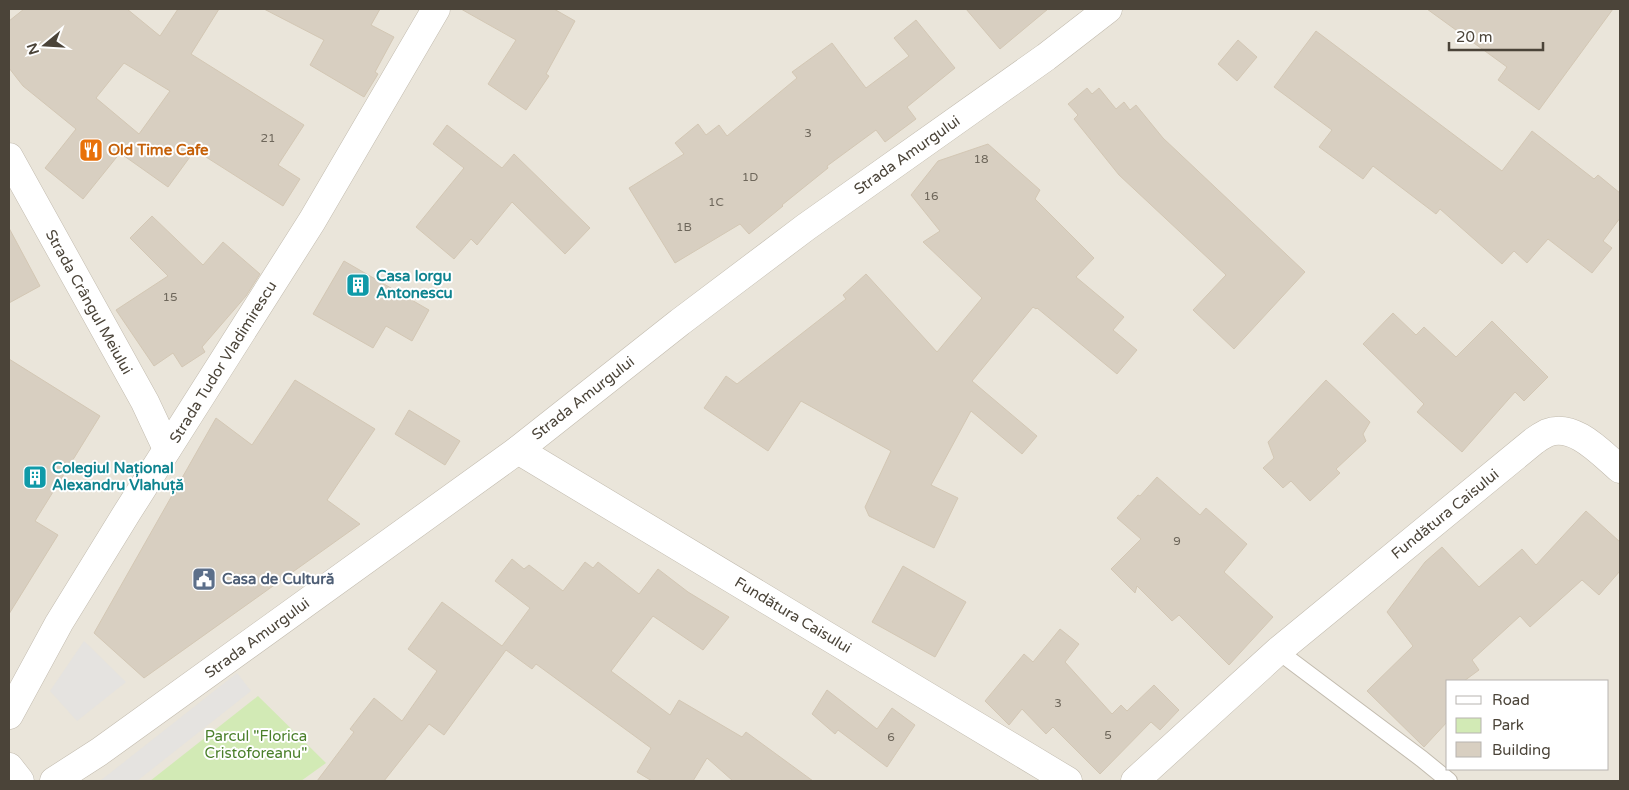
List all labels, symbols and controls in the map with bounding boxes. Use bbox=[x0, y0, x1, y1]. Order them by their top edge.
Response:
north arrow bbox=[20, 20, 70, 70]
scale bar bbox=[1449, 20, 1543, 52]
text: 20 m bbox=[1456, 28, 1493, 46]
text: N bbox=[23, 41, 43, 57]
street label: Strada Amurgului bbox=[851, 112, 963, 198]
house number: 3 bbox=[804, 126, 812, 140]
house number: 21 bbox=[260, 131, 276, 145]
restaurant icon: Old Time Cafe bbox=[78, 137, 104, 163]
place label: Old Time Cafe bbox=[108, 141, 209, 159]
house number: 18 bbox=[973, 152, 989, 166]
house number: 1D bbox=[742, 170, 758, 184]
house number: 16 bbox=[923, 189, 939, 203]
house number: 1C bbox=[708, 195, 724, 209]
house number: 1B bbox=[676, 220, 692, 234]
street label: Strada Crângul Meiului bbox=[42, 226, 136, 378]
place label: Casa Iorgu Antonescu bbox=[376, 267, 453, 302]
building icon: Casa Iorgu Antonescu bbox=[345, 272, 371, 298]
street label: Strada Tudor Vladimirescu bbox=[166, 278, 280, 446]
house number: 15 bbox=[162, 290, 178, 304]
street label: Strada Amurgului bbox=[528, 352, 638, 444]
place label: Colegiul Național Alexandru Vlahuță bbox=[52, 459, 184, 495]
building icon: Colegiul Național Alexandru Vlahuță bbox=[22, 464, 48, 490]
street label: Fundătura Caisului bbox=[1388, 465, 1502, 563]
house number: 9 bbox=[1173, 534, 1181, 548]
public building icon: Casa de Cultură bbox=[191, 566, 217, 592]
place label: Casa de Cultură bbox=[222, 570, 334, 588]
street label: Fundătura Caisului bbox=[731, 573, 855, 657]
street label: Strada Amurgului bbox=[201, 594, 313, 682]
legend bbox=[1446, 680, 1609, 770]
text: Road bbox=[1492, 691, 1530, 709]
house number: 3 bbox=[1054, 696, 1062, 710]
text: Park bbox=[1492, 716, 1524, 734]
park label: Parcul "Florica Cristoforeanu" bbox=[205, 727, 307, 762]
house number: 5 bbox=[1104, 728, 1112, 742]
house number: 6 bbox=[887, 730, 895, 744]
text: Building bbox=[1492, 741, 1551, 759]

